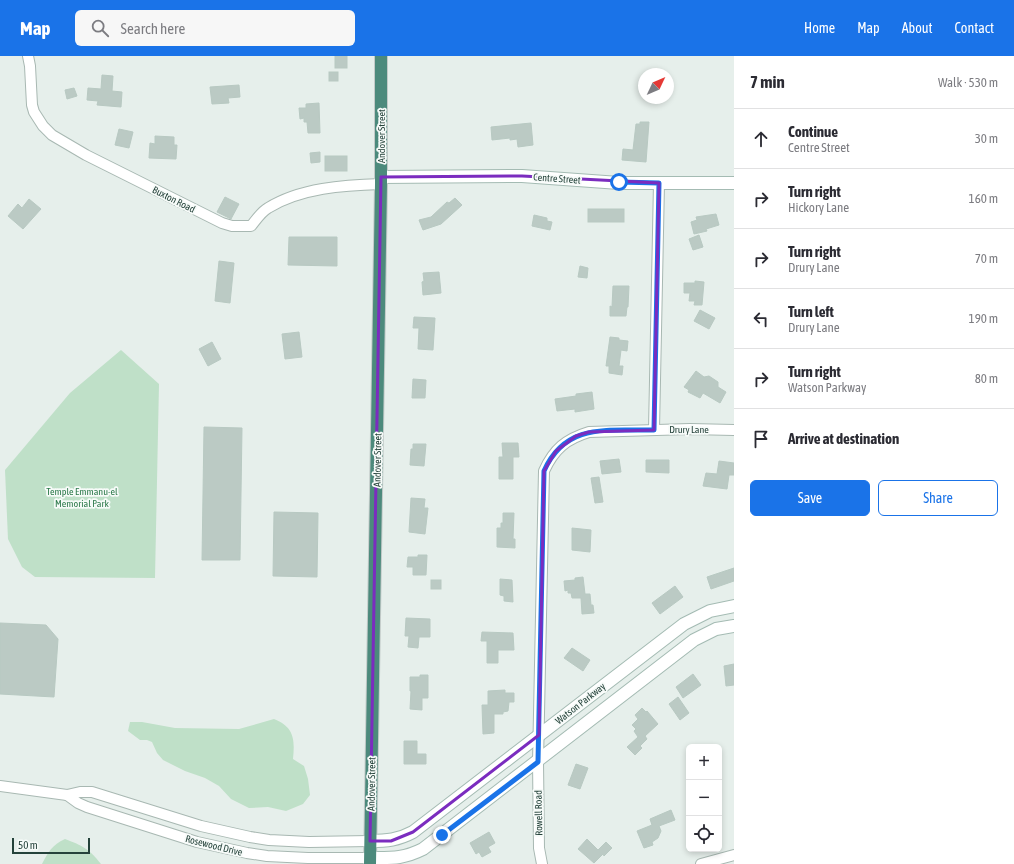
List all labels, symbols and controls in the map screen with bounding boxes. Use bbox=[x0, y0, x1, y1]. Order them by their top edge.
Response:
search box bbox=[75, 10, 355, 46]
text: Map bbox=[20, 17, 51, 39]
icon: search bbox=[89, 17, 111, 39]
text: Search here bbox=[121, 20, 185, 37]
text: Home bbox=[804, 20, 835, 36]
text: Map bbox=[857, 20, 880, 36]
text: About bbox=[902, 20, 933, 36]
text: Contact bbox=[955, 20, 994, 36]
north arrow bbox=[638, 68, 674, 104]
text: 7 min bbox=[750, 72, 785, 92]
text: Walk · 530 m bbox=[938, 75, 998, 90]
street label: Andover Street bbox=[376, 109, 387, 163]
text: Continue bbox=[788, 123, 838, 140]
icon: ahead bbox=[750, 128, 772, 150]
text: 30 m bbox=[975, 131, 998, 146]
text: Centre Street bbox=[788, 140, 850, 155]
street label: Centre Street bbox=[533, 171, 581, 186]
route start bbox=[610, 173, 628, 191]
text: Turn right bbox=[788, 183, 841, 200]
street label: Buxton Road bbox=[151, 184, 197, 215]
icon: right bbox=[750, 188, 772, 210]
text: 160 m bbox=[969, 191, 998, 206]
text: Hickory Lane bbox=[788, 200, 849, 215]
text: Turn right bbox=[788, 243, 841, 260]
icon: right bbox=[750, 248, 772, 270]
text: 70 m bbox=[975, 251, 998, 266]
text: Drury Lane bbox=[788, 260, 840, 275]
text: Turn left bbox=[788, 303, 834, 320]
icon: left bbox=[750, 308, 772, 330]
text: 190 m bbox=[969, 311, 998, 326]
text: Drury Lane bbox=[788, 320, 840, 335]
text: Turn right bbox=[788, 363, 841, 380]
icon: right bbox=[750, 368, 772, 390]
text: 80 m bbox=[975, 371, 998, 386]
text: Watson Parkway bbox=[788, 380, 866, 395]
street label: Drury Lane bbox=[669, 424, 709, 435]
icon: arrive bbox=[750, 428, 772, 450]
text: Arrive at destination bbox=[788, 430, 899, 447]
street label: Andover Street bbox=[372, 433, 383, 487]
button: Save bbox=[750, 480, 870, 516]
button: Share bbox=[878, 480, 998, 516]
park label: Temple Emmanu-el Memorial Park bbox=[46, 486, 118, 509]
street label: Watson Parkway bbox=[553, 681, 607, 726]
map controls bbox=[686, 744, 722, 852]
button: + bbox=[686, 744, 722, 780]
street label: Andover Street bbox=[366, 757, 377, 811]
button: − bbox=[686, 780, 722, 816]
street label: Rowell Road bbox=[533, 790, 544, 836]
button: locate bbox=[686, 816, 722, 852]
route end bbox=[433, 826, 451, 844]
street label: Rosewood Drive bbox=[184, 833, 244, 858]
scale bar bbox=[12, 836, 90, 855]
text: 50 m bbox=[18, 839, 38, 851]

